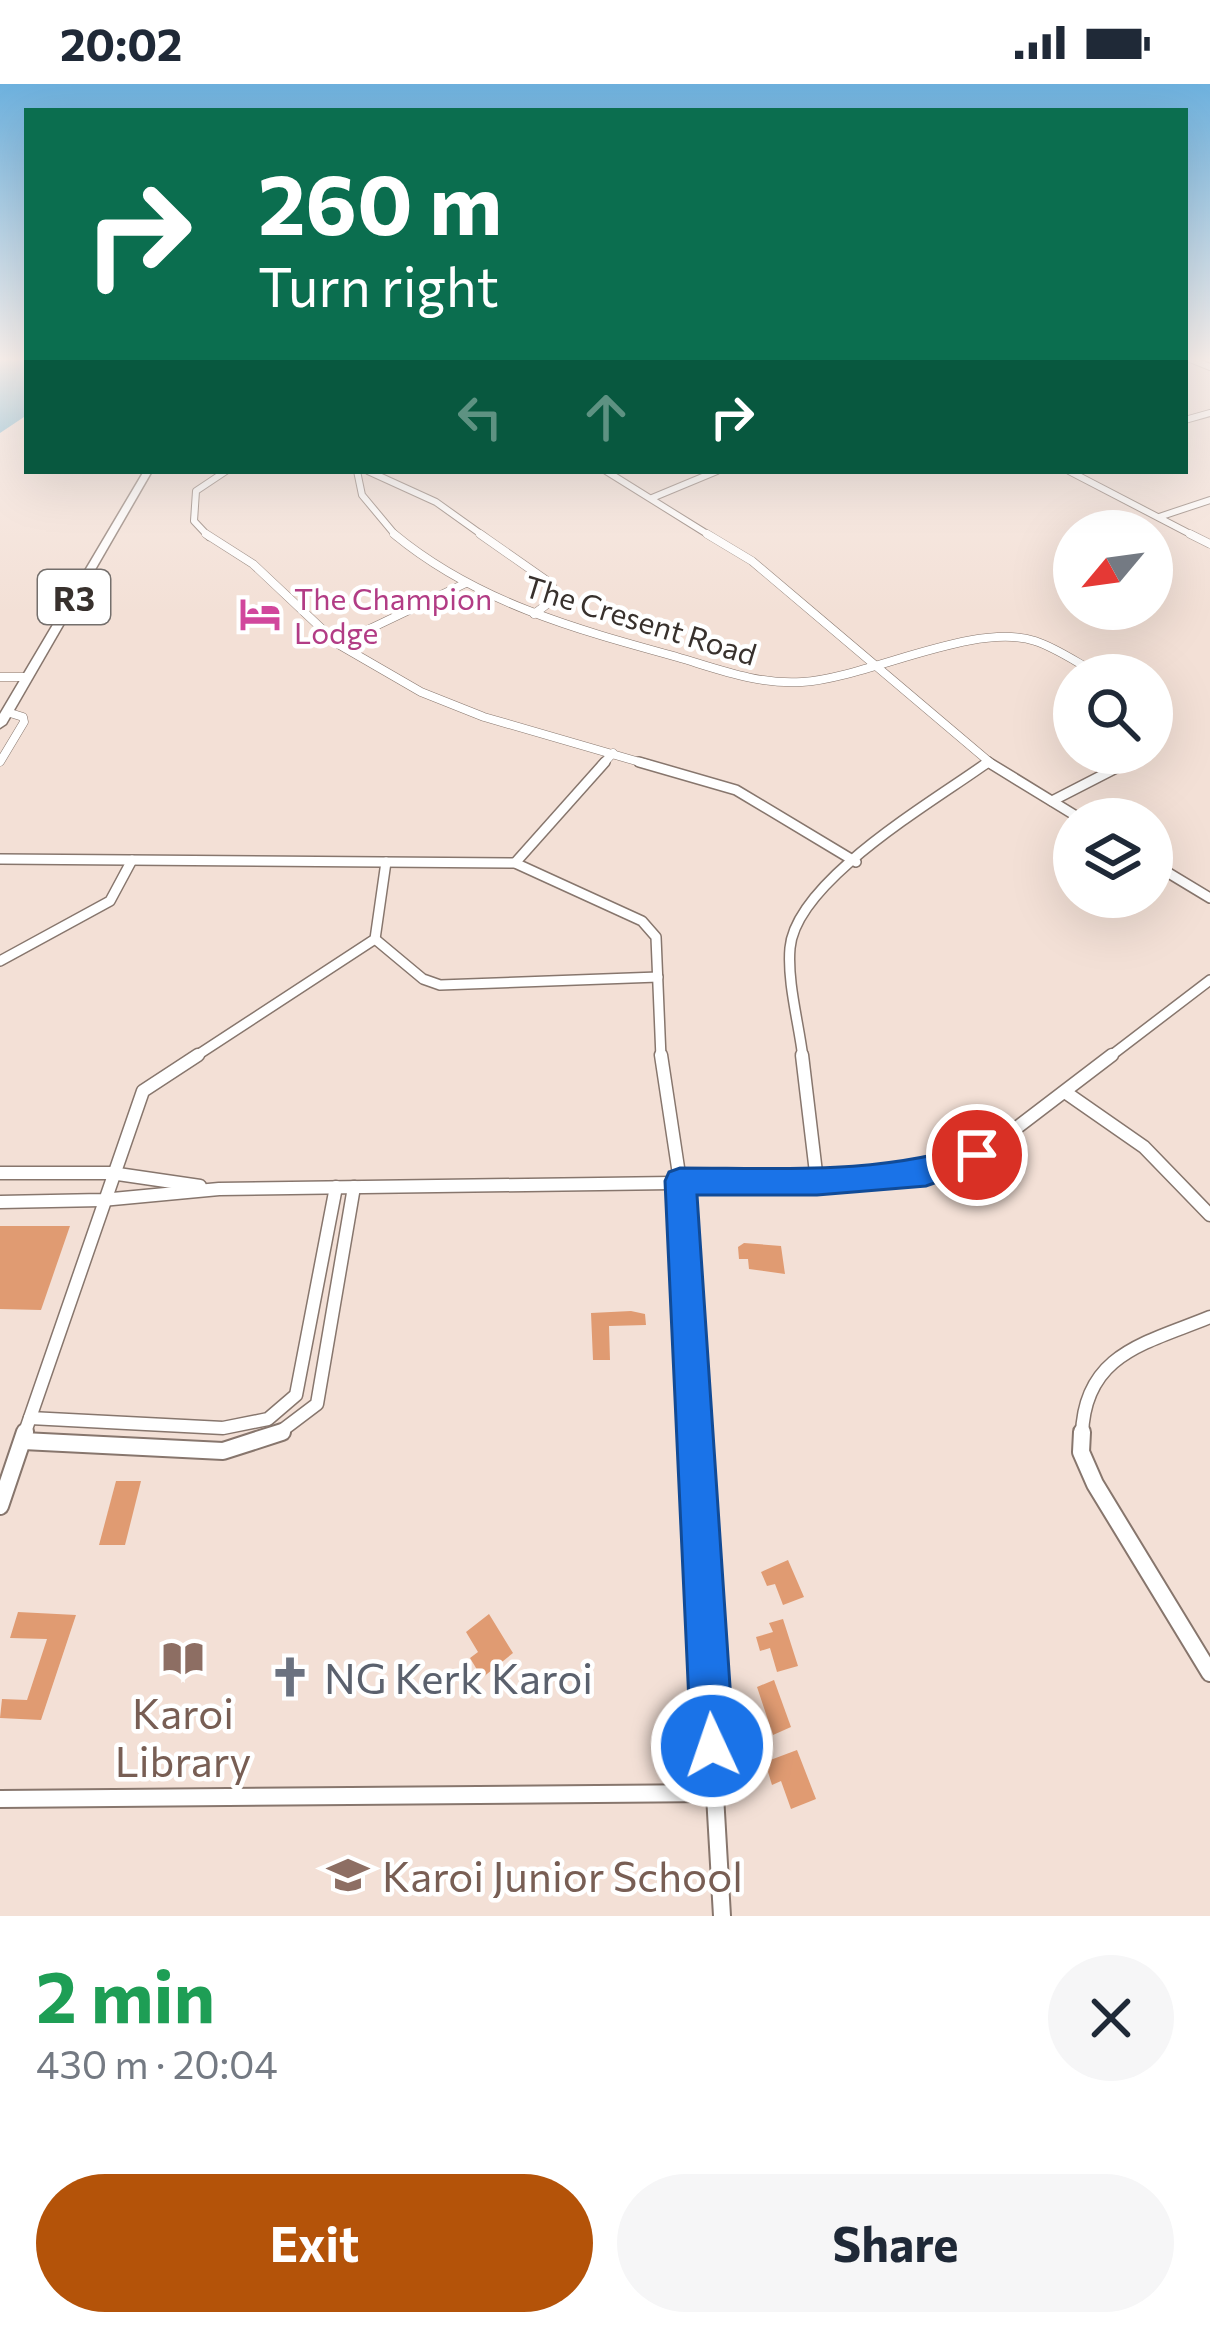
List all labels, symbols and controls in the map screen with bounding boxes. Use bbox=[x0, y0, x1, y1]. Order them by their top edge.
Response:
text: 20:02 bbox=[60, 15, 182, 70]
text: 260 m bbox=[258, 150, 502, 252]
icon: right bbox=[60, 156, 216, 312]
text: Turn right bbox=[258, 252, 499, 318]
icon: left bbox=[447, 384, 513, 450]
icon: ahead bbox=[573, 384, 639, 450]
icon: right bbox=[699, 384, 765, 450]
north arrow bbox=[1053, 510, 1173, 630]
map controls bbox=[1053, 510, 1173, 918]
street label: The Cresent Road bbox=[521, 566, 761, 672]
road number: R3 bbox=[38, 570, 110, 624]
place label: The Champion Lodge bbox=[294, 579, 492, 650]
hotel icon: The Champion Lodge bbox=[237, 591, 283, 637]
button: search bbox=[1053, 654, 1173, 774]
button: layers bbox=[1053, 798, 1173, 918]
pin bbox=[926, 1104, 1028, 1206]
icon: arrive bbox=[944, 1122, 1010, 1188]
library icon: Karoi Library bbox=[160, 1635, 206, 1681]
place label: NG Kerk Karoi bbox=[324, 1651, 593, 1703]
church icon: NG Kerk Karoi bbox=[267, 1654, 313, 1700]
position arrow bbox=[649, 1683, 775, 1809]
place label: Karoi Library bbox=[115, 1686, 251, 1786]
place label: Karoi Junior School bbox=[382, 1849, 743, 1901]
school or university icon: Karoi Junior School bbox=[325, 1852, 371, 1898]
text: 2 min bbox=[36, 1950, 215, 2038]
button: close bbox=[1048, 1955, 1174, 2081]
text: 430 m · 20:04 bbox=[36, 2039, 278, 2087]
button: Exit bbox=[36, 2174, 593, 2312]
button: Share bbox=[617, 2174, 1174, 2312]

